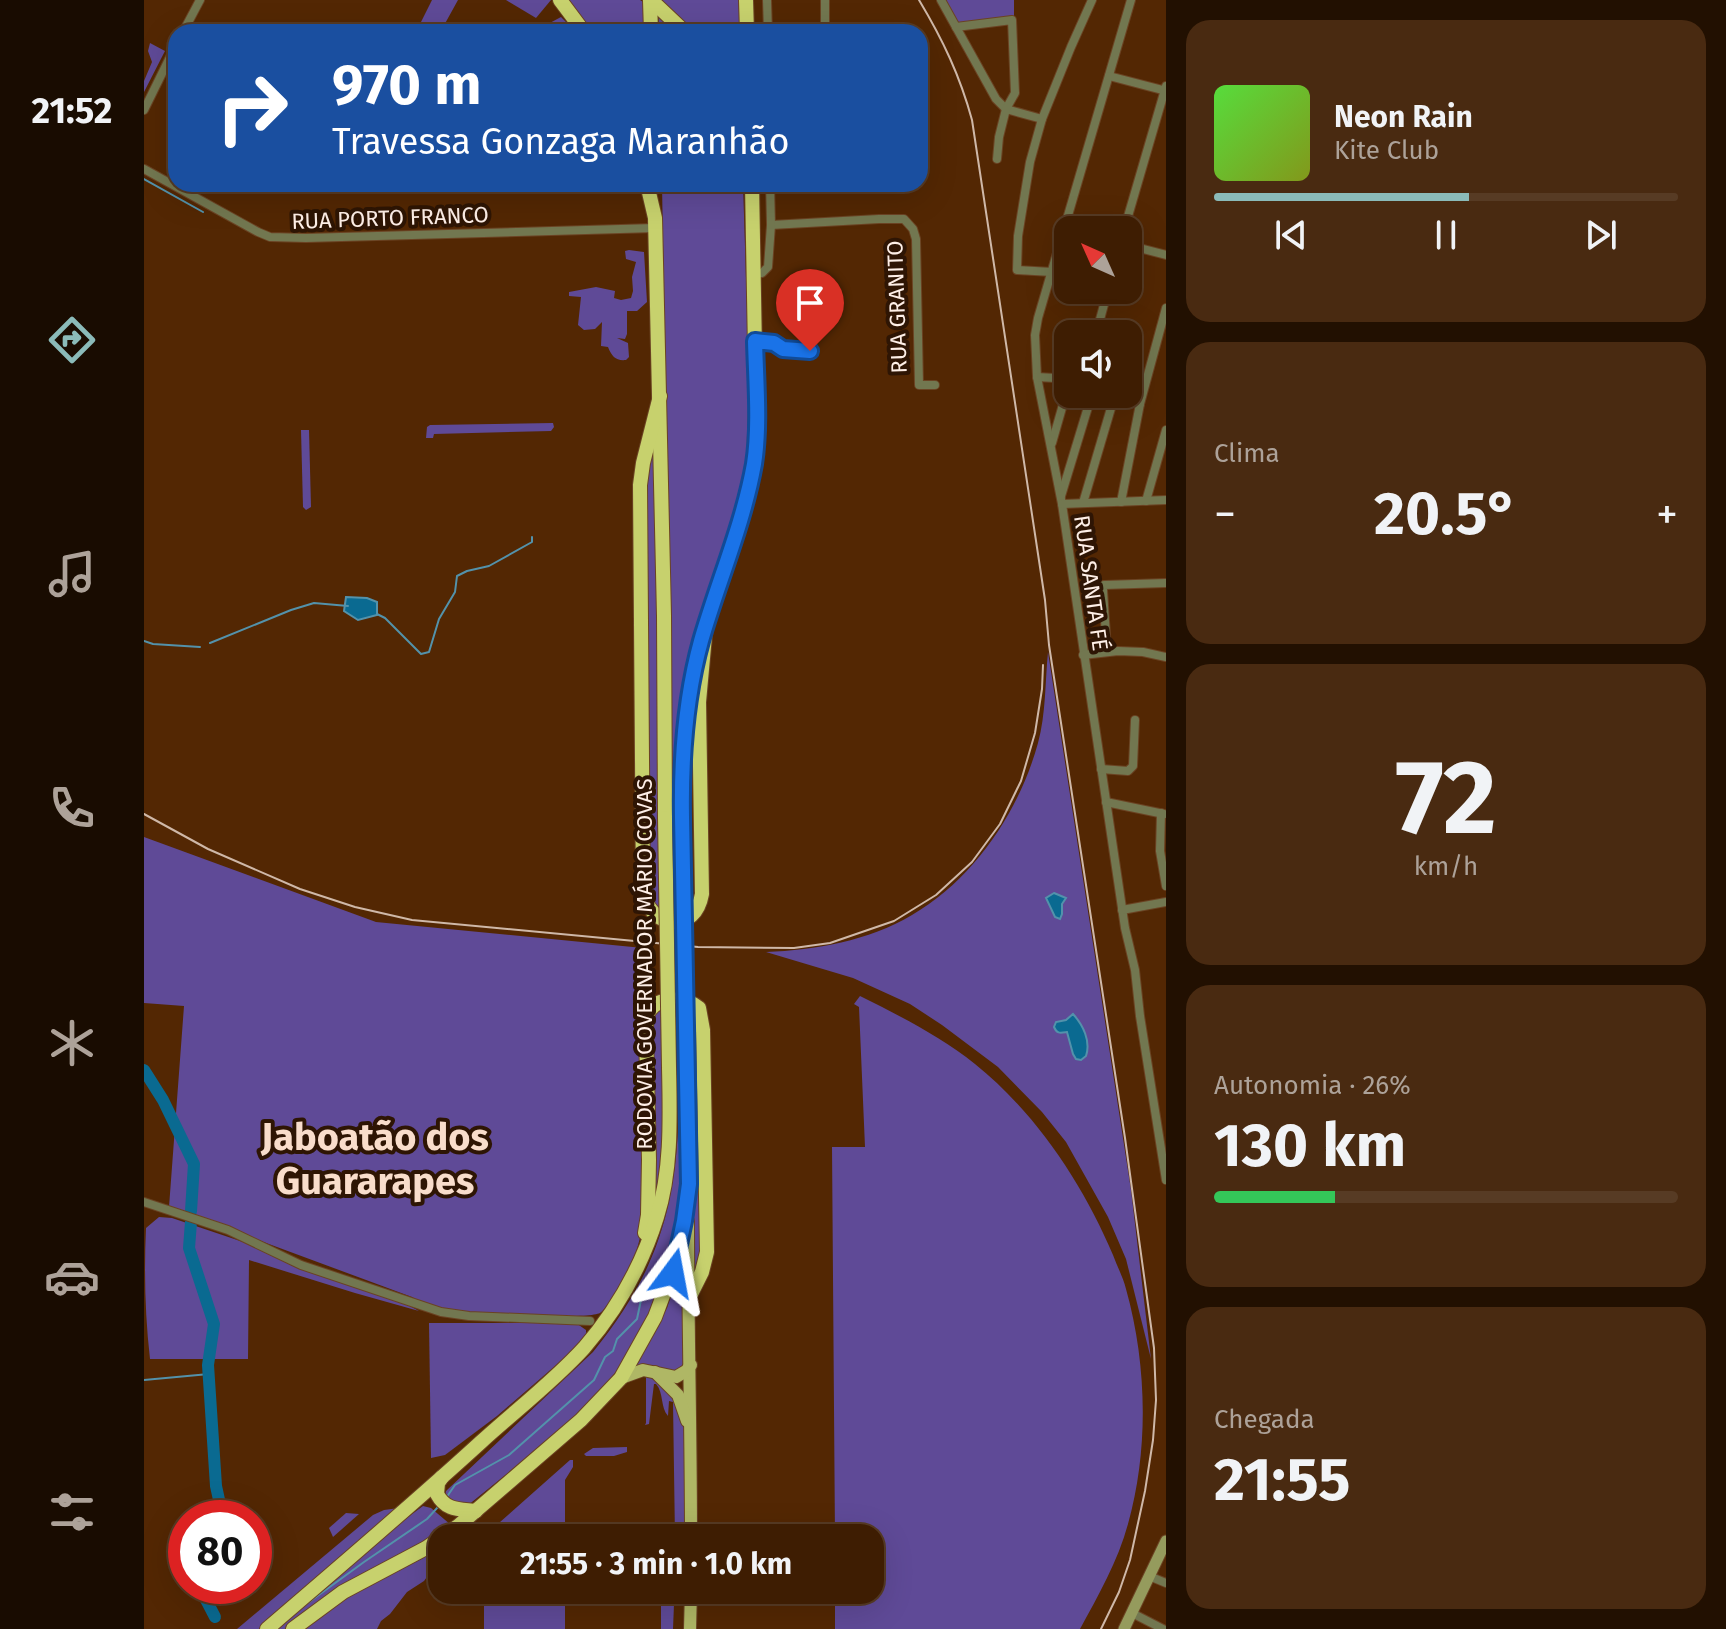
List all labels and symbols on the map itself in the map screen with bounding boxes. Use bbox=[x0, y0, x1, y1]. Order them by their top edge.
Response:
street label: RUA PORTO FRANCO bbox=[291, 201, 489, 235]
north arrow bbox=[1054, 216, 1142, 304]
street label: RUA GRANITO bbox=[881, 240, 913, 374]
pin bbox=[776, 269, 844, 351]
street label: RUA SANTA FÉ bbox=[1068, 513, 1114, 653]
street label: RODOVIA GOVERNADOR MÁRIO COVAS bbox=[631, 778, 658, 1150]
district label: Jaboatão dos Guararapes bbox=[260, 1114, 489, 1204]
position arrow bbox=[631, 1231, 715, 1315]
speed limit sign: 80 bbox=[168, 1500, 272, 1604]

